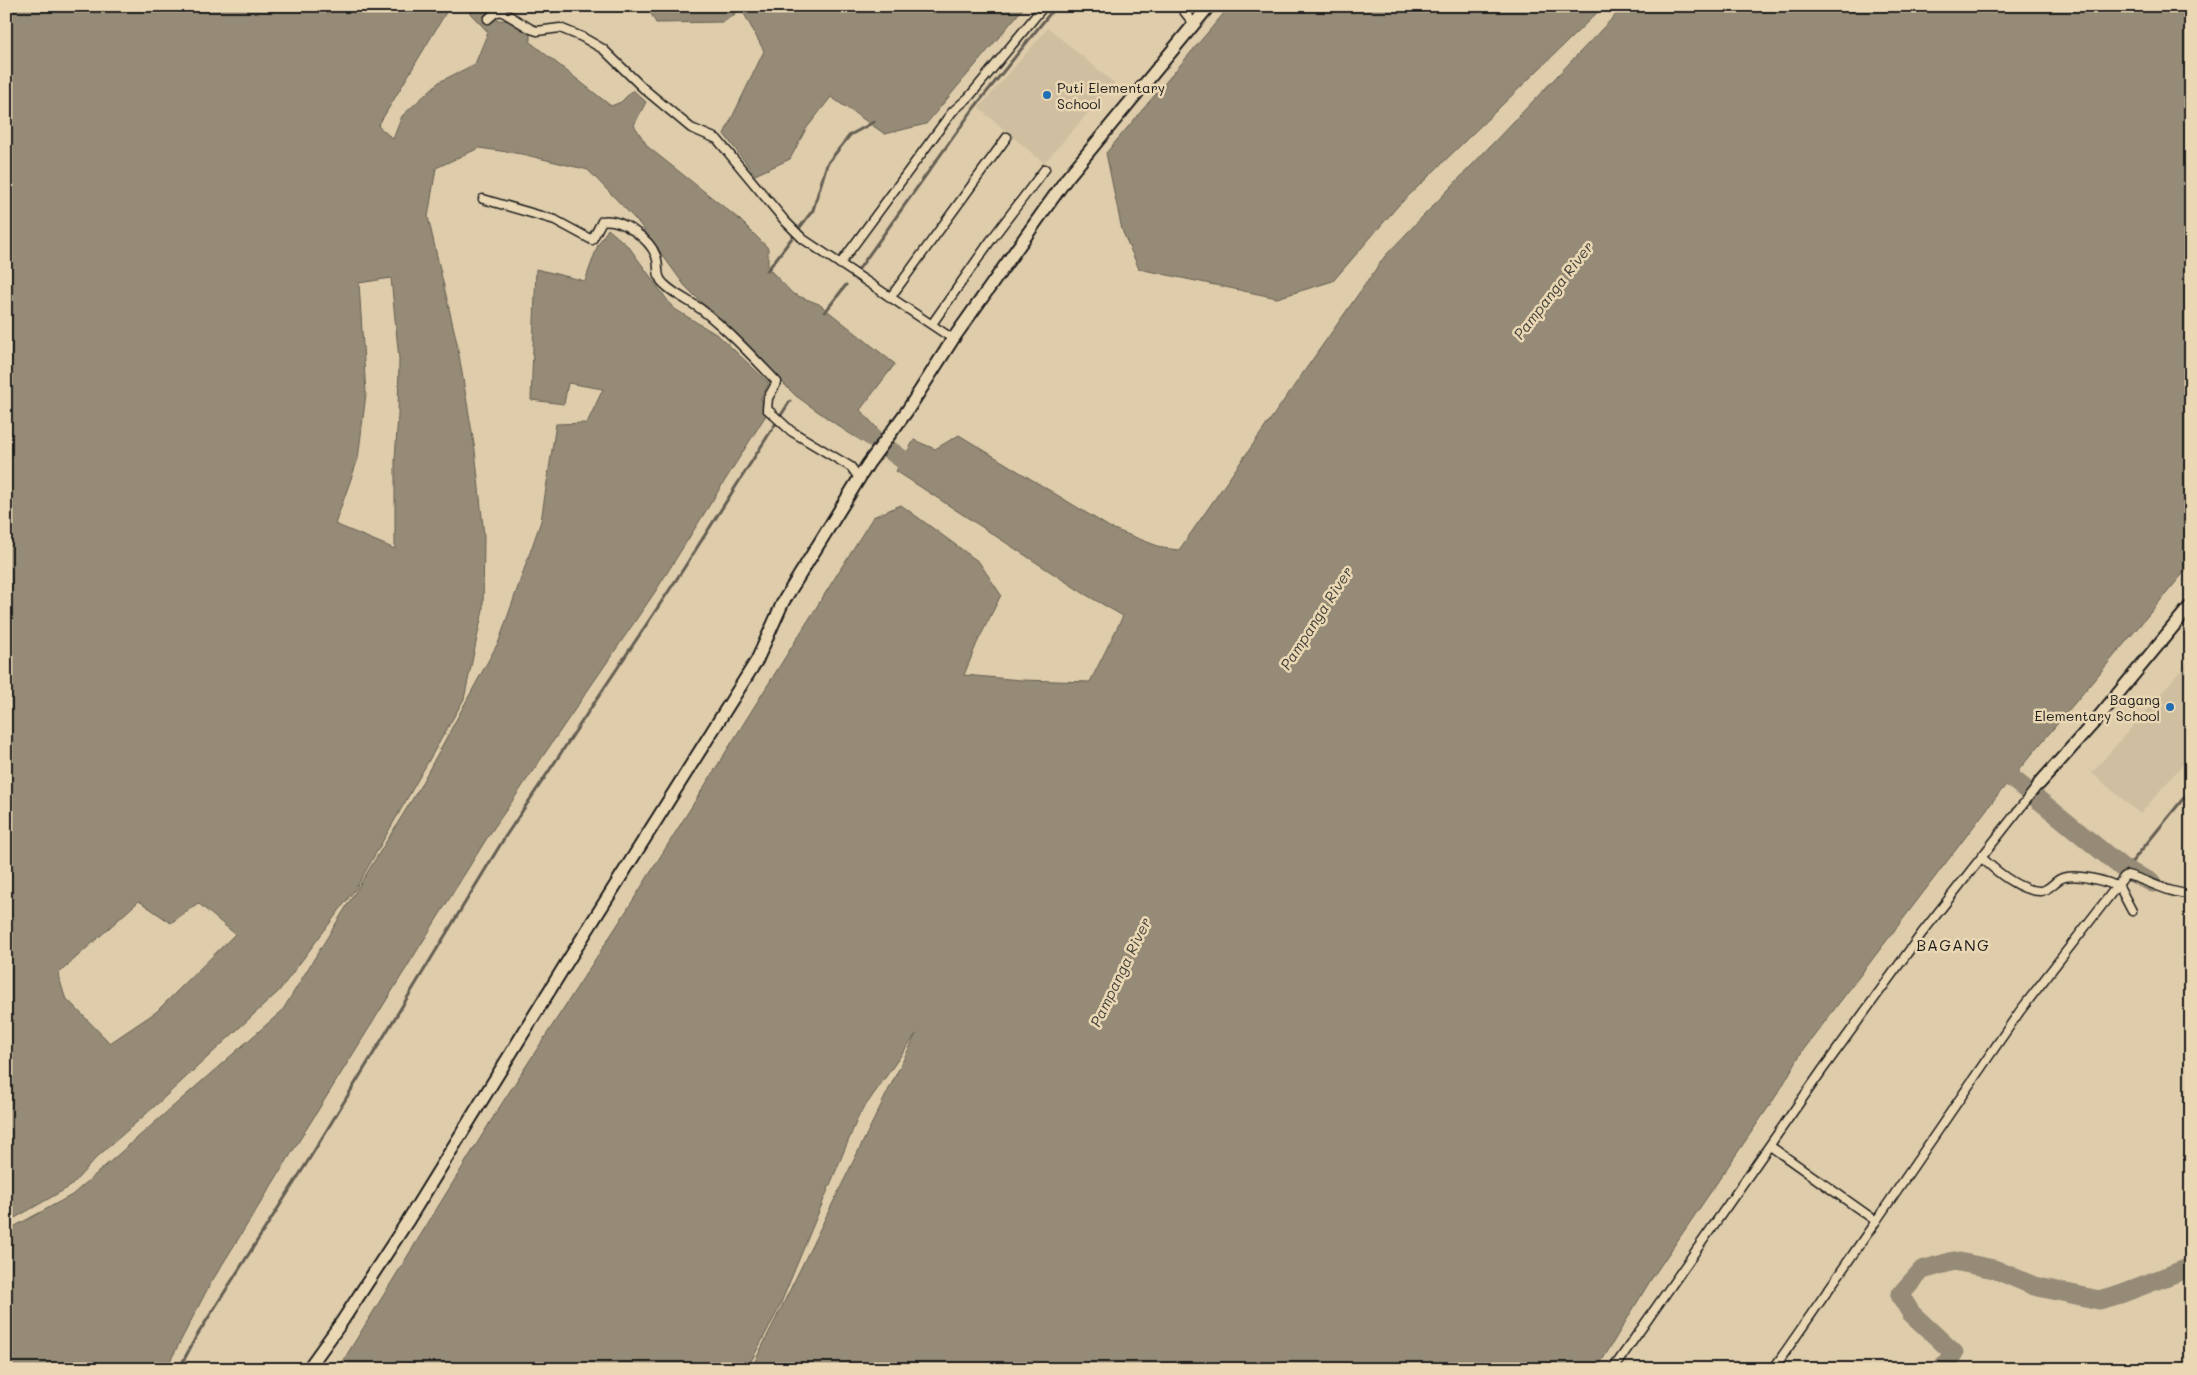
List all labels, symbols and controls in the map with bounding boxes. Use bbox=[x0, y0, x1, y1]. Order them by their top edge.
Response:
place label: Puti Elementary School bbox=[1057, 78, 1165, 113]
marker: Puti Elementary School bbox=[1041, 89, 1053, 101]
water label: Pampanga River bbox=[1508, 237, 1598, 343]
water label: Pampanga River bbox=[1275, 562, 1357, 673]
place label: Bagang Elementary School bbox=[2034, 690, 2160, 725]
marker: Bagang Elementary School bbox=[2164, 701, 2176, 713]
water label: Pampanga River bbox=[1085, 914, 1155, 1030]
district label: BAGANG bbox=[1916, 934, 1990, 955]

